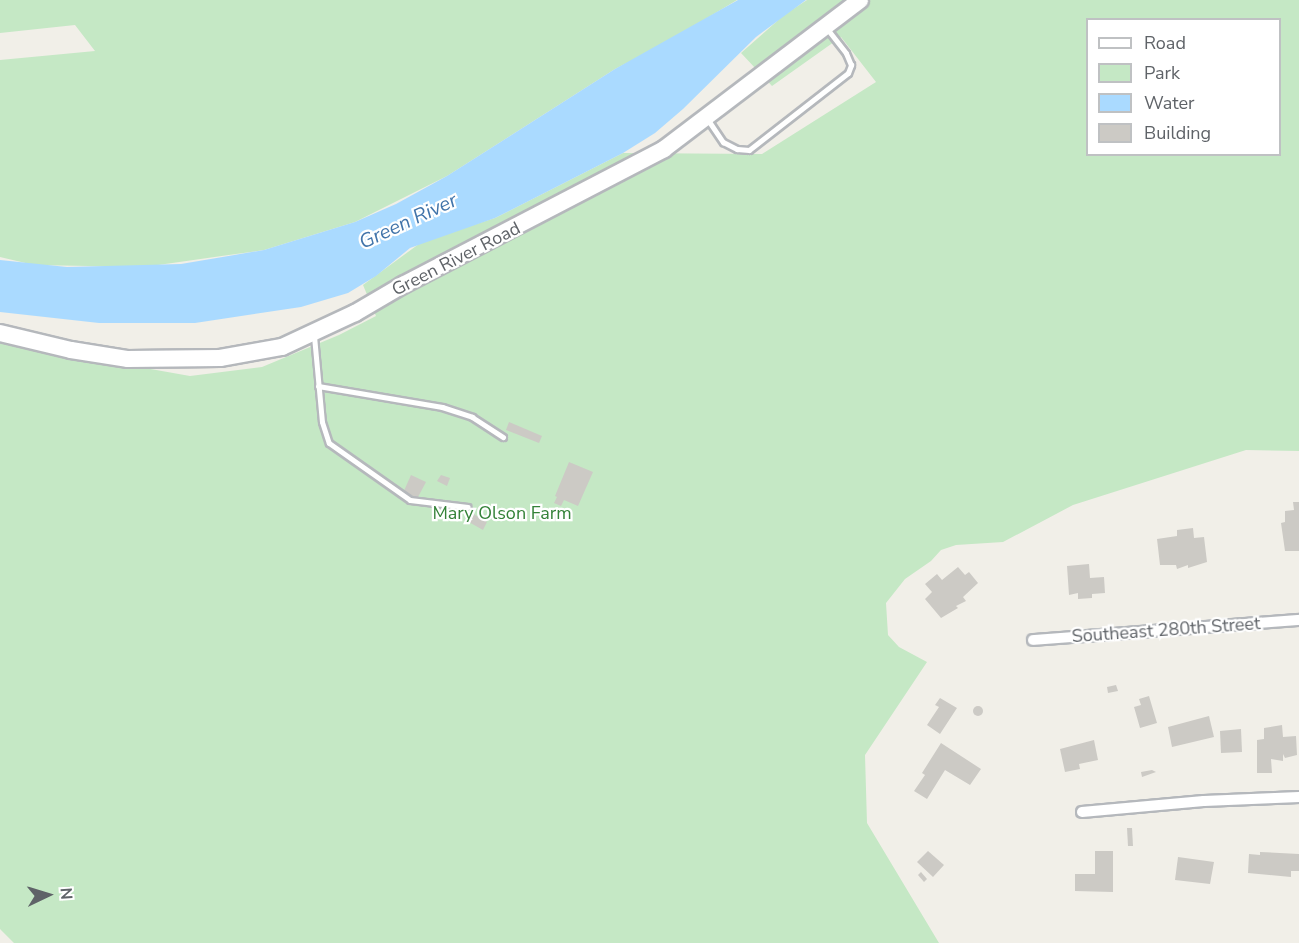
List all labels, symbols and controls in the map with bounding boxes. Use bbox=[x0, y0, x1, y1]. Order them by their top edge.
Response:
legend bbox=[1086, 18, 1281, 156]
text: Road bbox=[1144, 31, 1186, 55]
text: Park bbox=[1144, 61, 1180, 85]
text: Water bbox=[1144, 91, 1195, 115]
text: Building bbox=[1144, 121, 1211, 145]
water label: Green River bbox=[355, 188, 461, 254]
street label: Green River Road bbox=[388, 217, 524, 301]
park label: Mary Olson Farm bbox=[432, 502, 572, 524]
street label: Southeast 280th Street bbox=[1071, 613, 1261, 647]
north arrow bbox=[18, 865, 78, 925]
text: N bbox=[55, 887, 77, 900]

